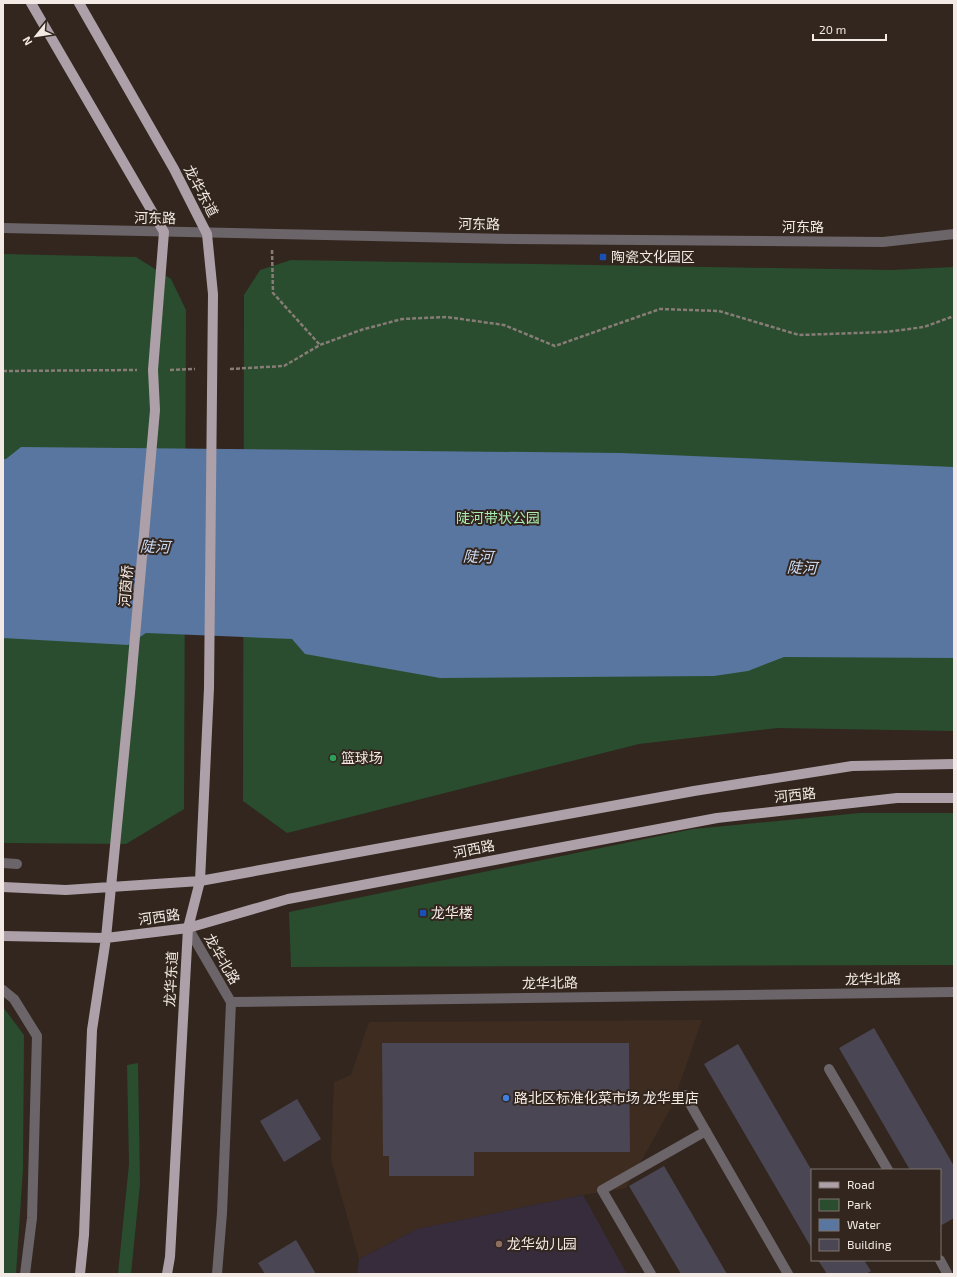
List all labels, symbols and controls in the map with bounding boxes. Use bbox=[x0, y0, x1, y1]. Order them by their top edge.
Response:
north arrow bbox=[16, 16, 56, 56]
scale bar bbox=[813, 16, 886, 42]
text: 20 m bbox=[819, 22, 846, 36]
text: N bbox=[19, 35, 35, 48]
street label: 龙华东道 bbox=[181, 162, 222, 219]
street label: 河东路 bbox=[134, 209, 176, 226]
street label: 河东路 bbox=[458, 215, 500, 232]
street label: 河东路 bbox=[782, 218, 824, 235]
place label: 陶瓷文化园区 bbox=[611, 248, 695, 265]
marker: 陶瓷文化园区 bbox=[598, 252, 608, 262]
park label: 陡河带状公园 bbox=[456, 509, 540, 526]
water label: 陡河 bbox=[140, 536, 173, 556]
water label: 陡河 bbox=[463, 546, 496, 566]
water label: 陡河 bbox=[787, 557, 820, 577]
street label: 河茵桥 bbox=[115, 564, 136, 608]
place label: 篮球场 bbox=[341, 749, 383, 766]
marker: 篮球场 bbox=[328, 753, 338, 763]
street label: 河西路 bbox=[773, 784, 817, 805]
street label: 河西路 bbox=[452, 836, 496, 861]
place label: 龙华楼 bbox=[431, 904, 473, 921]
street label: 河西路 bbox=[137, 905, 181, 928]
marker: 龙华楼 bbox=[418, 908, 428, 918]
street label: 龙华北路 bbox=[201, 930, 244, 987]
street label: 龙华东道 bbox=[161, 951, 180, 1007]
street label: 龙华北路 bbox=[845, 970, 901, 987]
street label: 龙华北路 bbox=[522, 974, 578, 991]
place label: 路北区标准化菜市场 龙华里店 bbox=[514, 1089, 699, 1106]
marker: 路北区标准化菜市场 龙华里店 bbox=[501, 1093, 511, 1103]
legend bbox=[811, 1169, 941, 1261]
text: Road bbox=[847, 1177, 875, 1191]
text: Park bbox=[847, 1197, 872, 1211]
text: Water bbox=[847, 1217, 881, 1231]
place label: 龙华幼儿园 bbox=[507, 1235, 577, 1252]
text: Building bbox=[847, 1237, 892, 1251]
marker: 龙华幼儿园 bbox=[494, 1239, 504, 1249]

